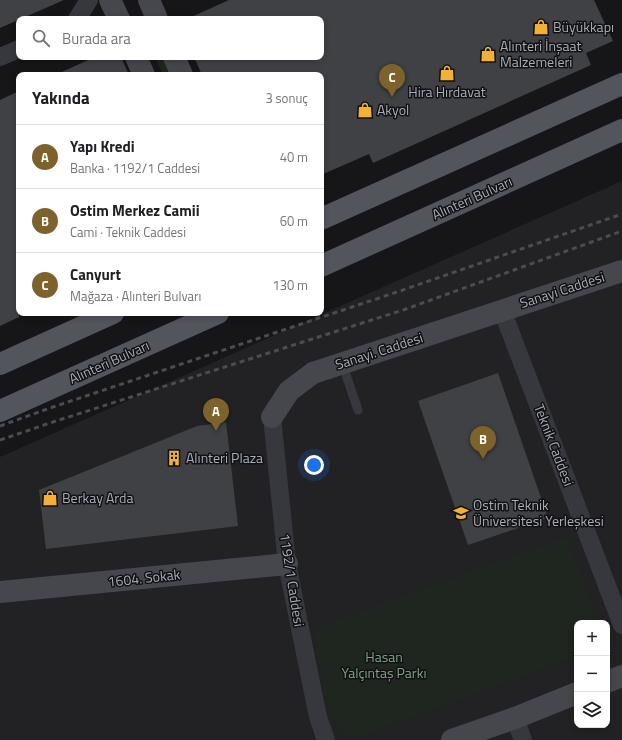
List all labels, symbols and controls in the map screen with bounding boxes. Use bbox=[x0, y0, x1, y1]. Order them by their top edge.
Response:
search box bbox=[16, 16, 324, 60]
place label: Büyükkapı bbox=[553, 16, 614, 37]
shop icon: Büyükkapı bbox=[532, 18, 550, 36]
icon: search bbox=[30, 27, 52, 49]
text: Burada ara bbox=[62, 27, 131, 50]
place label: Alınteri İnşaat Malzemeleri bbox=[500, 35, 582, 72]
shop icon: Alınteri İnşaat Malzemeleri bbox=[479, 45, 497, 63]
pin: C bbox=[379, 64, 405, 97]
shop icon: Hira Hırdavat bbox=[438, 64, 456, 82]
place label: Hira Hırdavat bbox=[408, 81, 486, 102]
text: Yakında bbox=[32, 85, 90, 111]
text: 3 sonuç bbox=[265, 88, 308, 108]
place label: Akyol bbox=[377, 99, 409, 120]
shop icon: Akyol bbox=[356, 101, 374, 119]
text: Yapı Kredi bbox=[70, 135, 135, 158]
text: A bbox=[41, 147, 49, 167]
text: 40 m bbox=[280, 147, 308, 167]
text: Banka · 1192/1 Caddesi bbox=[70, 158, 200, 178]
street label: Alınteri Bulvarı bbox=[428, 170, 515, 225]
text: Ostim Merkez Camii bbox=[70, 199, 200, 222]
text: B bbox=[41, 211, 49, 231]
text: 60 m bbox=[280, 211, 308, 231]
text: Cami · Teknik Caddesi bbox=[70, 222, 186, 242]
text: Canyurt bbox=[70, 263, 121, 286]
street label: Sanayi Caddesi bbox=[517, 266, 607, 313]
text: C bbox=[41, 275, 49, 295]
text: 130 m bbox=[272, 275, 308, 295]
text: Mağaza · Alınteri Bulvarı bbox=[70, 286, 201, 306]
street label: Sanayi. Caddesi bbox=[332, 326, 425, 375]
street label: Alınteri Bulvarı bbox=[65, 334, 152, 389]
pin: A bbox=[203, 398, 229, 431]
street label: Teknik Caddesi bbox=[529, 401, 580, 489]
pin: B bbox=[470, 426, 496, 459]
place label: Alınteri Plaza bbox=[186, 447, 263, 468]
building icon: Alınteri Plaza bbox=[165, 449, 183, 467]
your location bbox=[304, 455, 324, 475]
place label: Berkay Arda bbox=[62, 487, 133, 508]
shop icon: Berkay Arda bbox=[41, 489, 59, 507]
place label: Ostim Teknik Üniversitesi Yerleşkesi bbox=[473, 494, 604, 531]
school or university icon: Ostim Teknik Üniversitesi Yerleşkesi bbox=[452, 504, 470, 522]
street label: 1192/1 Caddesi bbox=[275, 532, 310, 628]
street label: 1604. Sokak bbox=[107, 563, 182, 592]
map controls bbox=[574, 620, 610, 728]
button: + bbox=[574, 620, 610, 656]
park label: Hasan Yalçıntaş Parkı bbox=[342, 646, 426, 683]
button: − bbox=[574, 656, 610, 692]
button: layers bbox=[574, 692, 610, 728]

